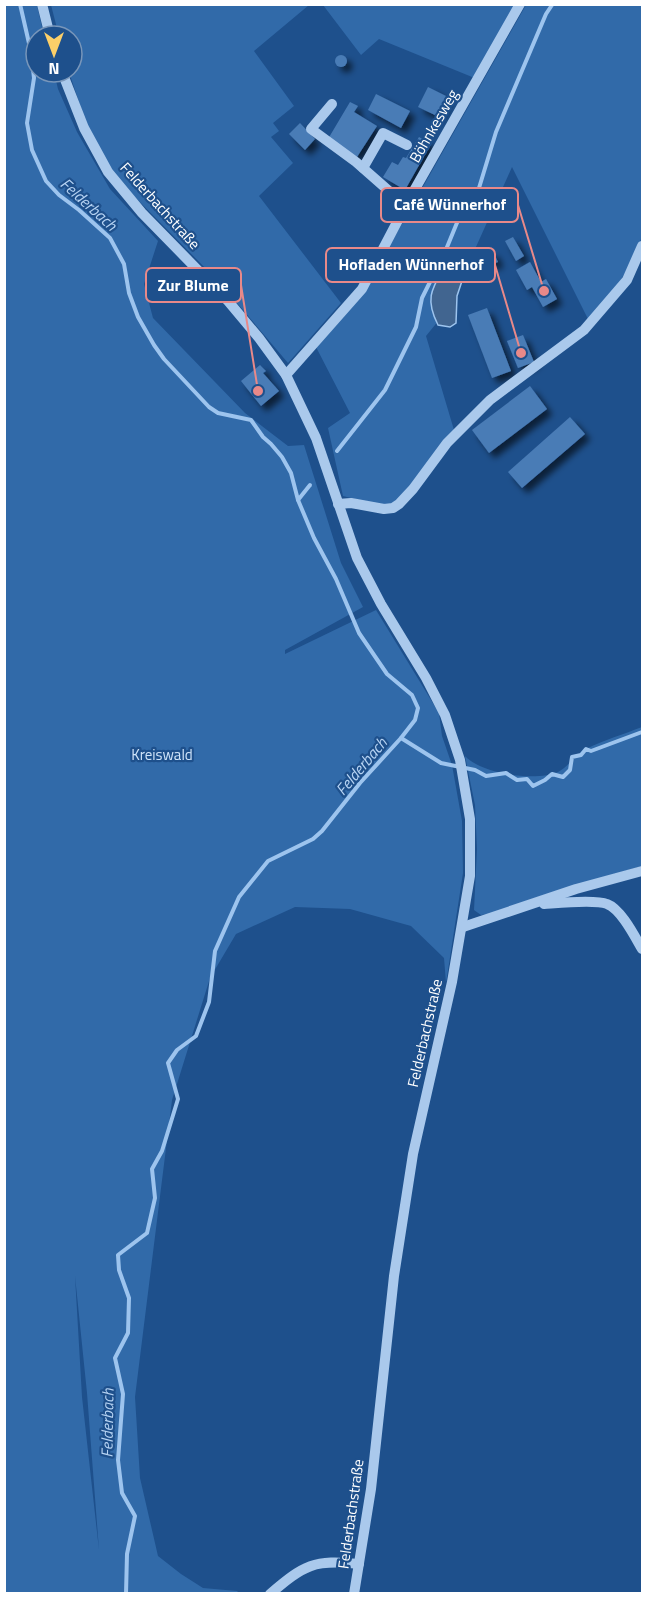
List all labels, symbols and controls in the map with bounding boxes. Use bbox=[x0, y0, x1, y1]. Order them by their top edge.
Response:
north arrow bbox=[24, 24, 84, 84]
text: N bbox=[48, 57, 60, 81]
street label: Böhnkesweg bbox=[403, 85, 464, 167]
street label: Felderbachstraße bbox=[115, 157, 206, 254]
water label: Felderbach bbox=[55, 172, 124, 237]
callout: Café Wünnerhof bbox=[381, 188, 518, 222]
text: Café Wünnerhof bbox=[394, 192, 507, 216]
callout: Hofladen Wünnerhof bbox=[326, 248, 495, 282]
text: Hofladen Wünnerhof bbox=[338, 252, 484, 276]
callout: Zur Blume bbox=[146, 268, 241, 302]
text: Zur Blume bbox=[157, 273, 229, 297]
water label: Felderbach bbox=[330, 731, 393, 800]
park label: Kreiswald bbox=[131, 743, 193, 766]
street label: Felderbachstraße bbox=[401, 976, 448, 1089]
water label: Felderbach bbox=[94, 1387, 120, 1458]
street label: Felderbachstraße bbox=[331, 1458, 370, 1570]

